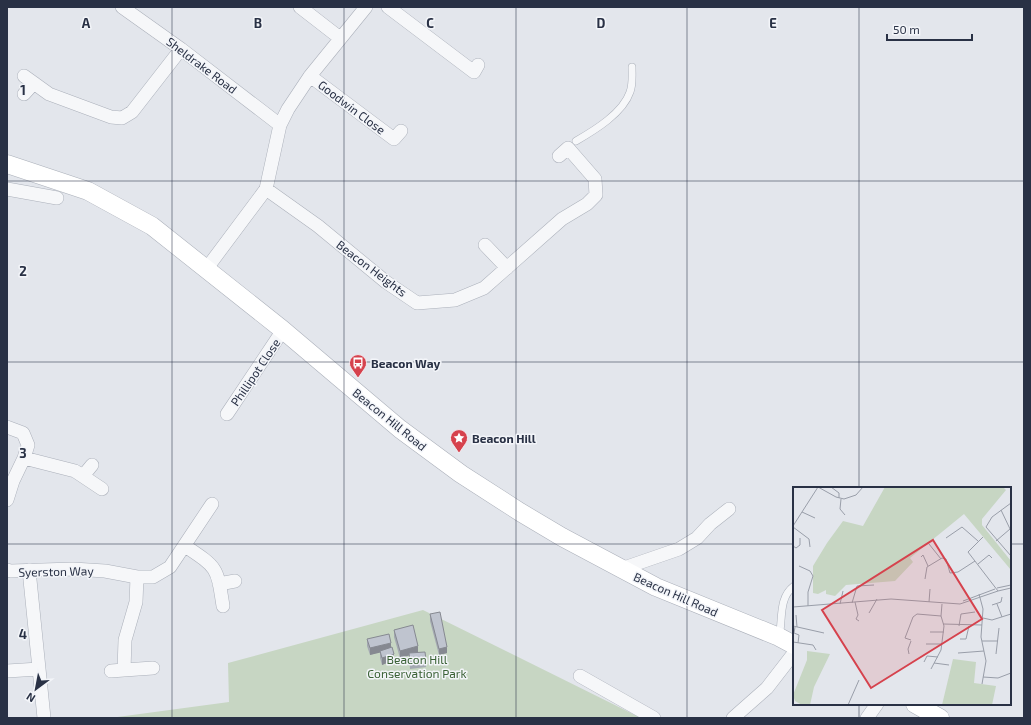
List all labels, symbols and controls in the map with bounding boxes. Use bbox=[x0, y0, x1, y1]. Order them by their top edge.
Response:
text: A bbox=[82, 15, 91, 31]
text: B bbox=[254, 15, 262, 31]
text: C bbox=[426, 15, 434, 31]
text: D bbox=[597, 15, 606, 31]
text: E bbox=[769, 15, 777, 31]
scale bar bbox=[887, 16, 972, 42]
text: 50 m bbox=[893, 22, 920, 36]
street label: Sheldrake Road bbox=[164, 34, 240, 96]
street label: Goodwin Close bbox=[316, 77, 388, 137]
text: 1 bbox=[20, 82, 26, 98]
street label: Beacon Heights bbox=[334, 237, 410, 299]
text: 2 bbox=[19, 263, 27, 279]
street label: Phillipot Close bbox=[227, 336, 283, 408]
bus stop icon: Beacon Way bbox=[348, 353, 368, 378]
place label: Beacon Way bbox=[371, 356, 440, 371]
street label: Beacon Hill Road bbox=[350, 385, 430, 453]
place icon: Beacon Hill bbox=[449, 428, 469, 453]
place label: Beacon Hill bbox=[472, 431, 536, 445]
text: 3 bbox=[19, 445, 27, 461]
inset map bbox=[793, 487, 1011, 705]
street label: Syerston Way bbox=[18, 563, 94, 579]
street label: Beacon Hill Road bbox=[632, 569, 720, 619]
text: 4 bbox=[19, 626, 27, 642]
park label: Beacon Hill Conservation Park bbox=[367, 652, 467, 680]
north arrow bbox=[16, 669, 56, 709]
text: N bbox=[24, 690, 37, 706]

